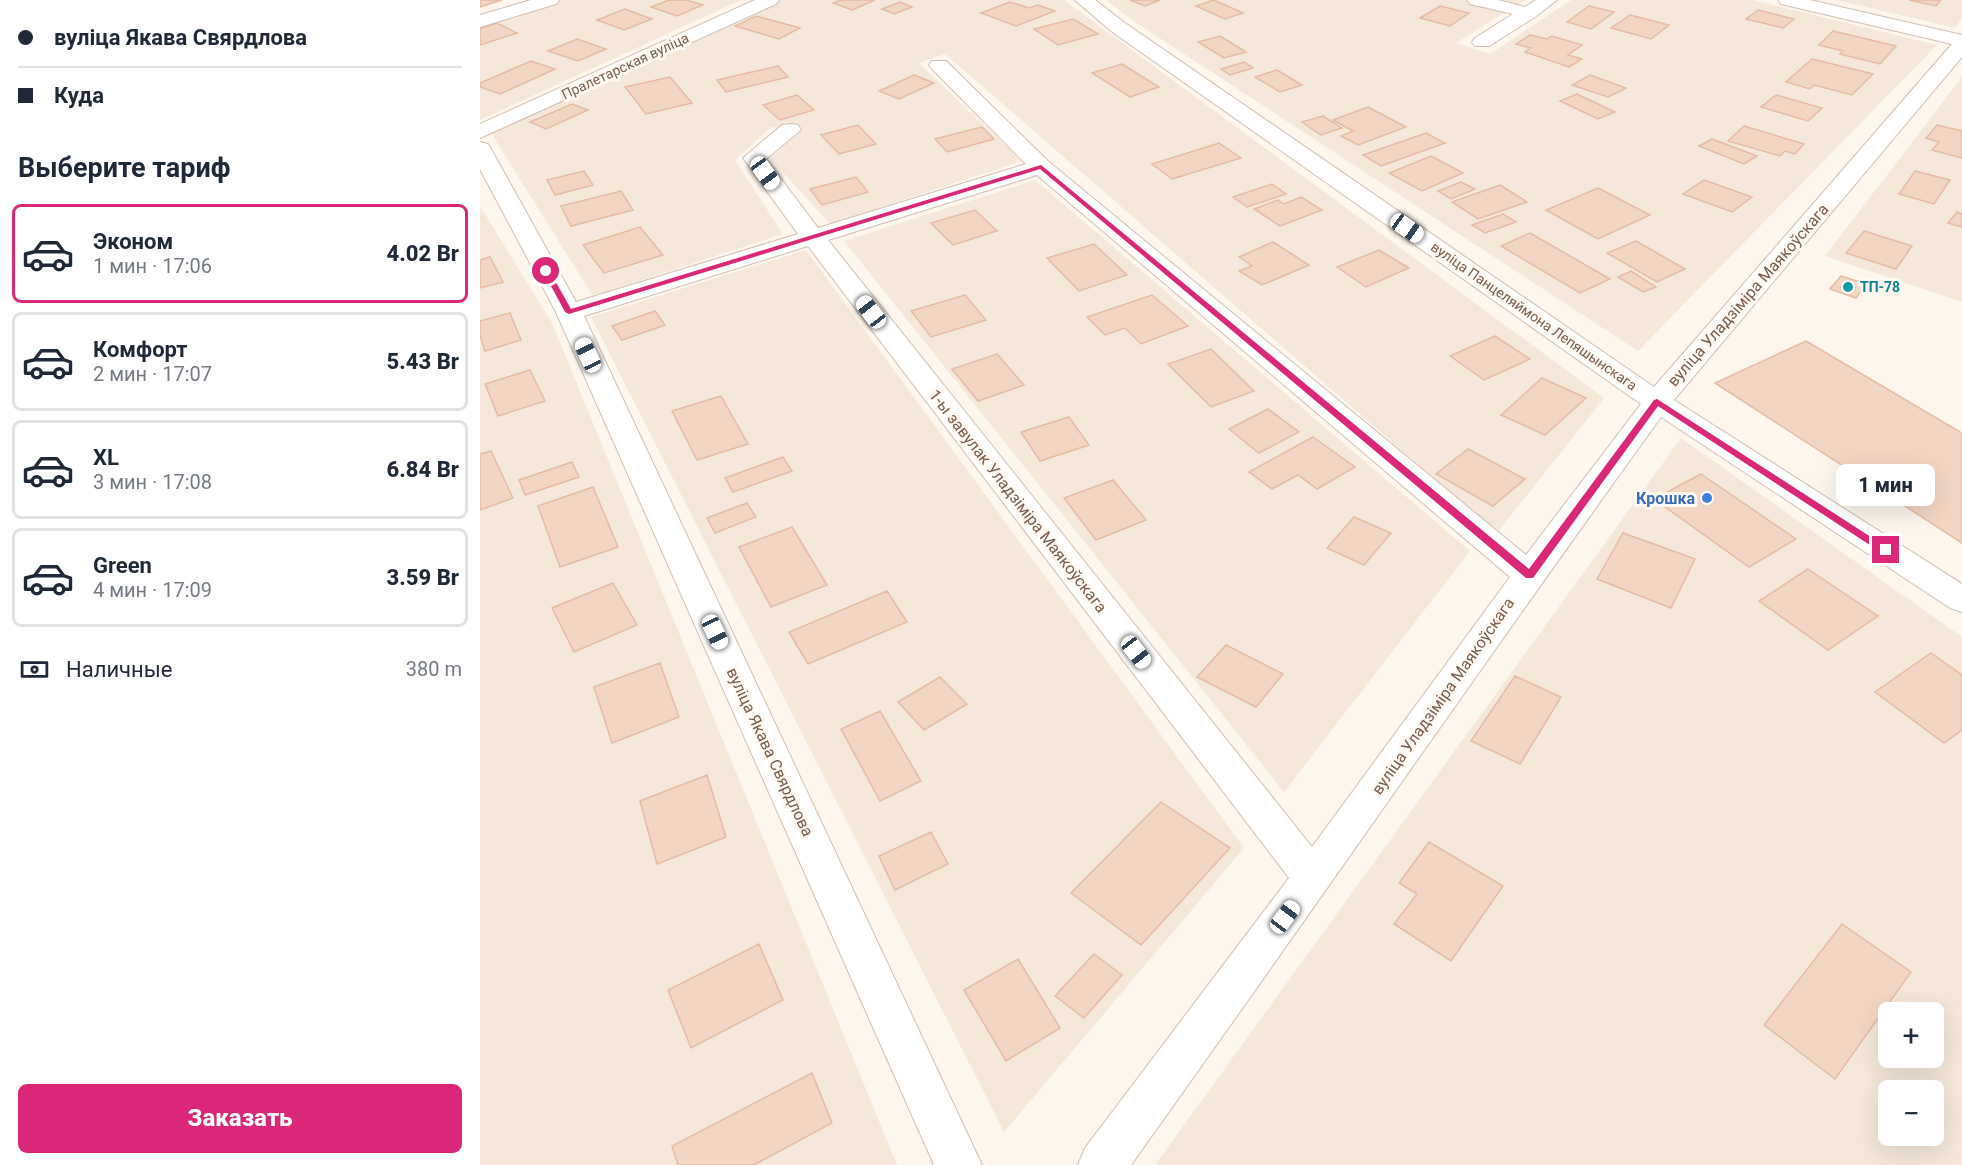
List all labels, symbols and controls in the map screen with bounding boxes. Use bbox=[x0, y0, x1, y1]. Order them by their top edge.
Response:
text: вуліца Якава Свярдлова bbox=[54, 25, 307, 50]
street label: Пралетарская вуліца bbox=[559, 30, 691, 102]
text: Куда bbox=[54, 83, 104, 108]
text: Выберите тариф bbox=[18, 152, 230, 184]
car bbox=[747, 153, 783, 193]
street label: вуліца Уладзіміра Маякоўскага bbox=[1664, 200, 1832, 390]
car bbox=[1387, 210, 1427, 246]
icon: car bbox=[21, 227, 75, 281]
text: Эконом bbox=[93, 229, 173, 254]
street label: вуліца Панцеляймона Лепяшынскага bbox=[1428, 239, 1640, 393]
text: 4.02 Br bbox=[387, 241, 459, 266]
text: 1 мин · 17:06 bbox=[93, 254, 212, 278]
route start bbox=[532, 257, 559, 284]
place label: ТП-78 bbox=[1860, 279, 1900, 295]
marker: ТП-78 bbox=[1841, 280, 1855, 294]
car bbox=[853, 292, 889, 332]
icon: car bbox=[21, 335, 75, 389]
car bbox=[572, 335, 604, 375]
text: Комфорт bbox=[93, 337, 188, 362]
text: 5.43 Br bbox=[387, 349, 459, 374]
text: 2 мин · 17:07 bbox=[93, 362, 212, 386]
street label: 1-ы завулак Уладзіміра Маякоўскага bbox=[925, 386, 1111, 616]
icon: car bbox=[21, 443, 75, 497]
text: XL bbox=[93, 445, 119, 470]
text: 6.84 Br bbox=[387, 457, 459, 482]
callout: 1 мин bbox=[1836, 463, 1936, 505]
text: 3 мин · 17:08 bbox=[93, 470, 212, 494]
text: 1 мин bbox=[1858, 473, 1913, 497]
place label: Крошка bbox=[1636, 489, 1695, 508]
marker: Крошка bbox=[1700, 491, 1714, 505]
route end bbox=[1872, 536, 1899, 563]
icon: car bbox=[21, 551, 75, 605]
text: Green bbox=[93, 553, 152, 578]
text: 3.59 Br bbox=[387, 565, 459, 590]
text: 4 мин · 17:09 bbox=[93, 578, 212, 602]
street label: вуліца Уладзіміра Маякоўскага bbox=[1368, 594, 1518, 798]
car bbox=[699, 612, 731, 652]
car bbox=[1118, 632, 1154, 672]
icon: cash bbox=[18, 653, 51, 686]
text: Наличные bbox=[66, 657, 172, 682]
text: 380 m bbox=[406, 657, 462, 681]
street label: вуліца Якава Свярдлова bbox=[722, 665, 818, 839]
car bbox=[1267, 897, 1303, 937]
map controls bbox=[1878, 1002, 1944, 1146]
button: + bbox=[1878, 1002, 1944, 1068]
button: − bbox=[1878, 1080, 1944, 1146]
button: Заказать bbox=[18, 1084, 462, 1153]

